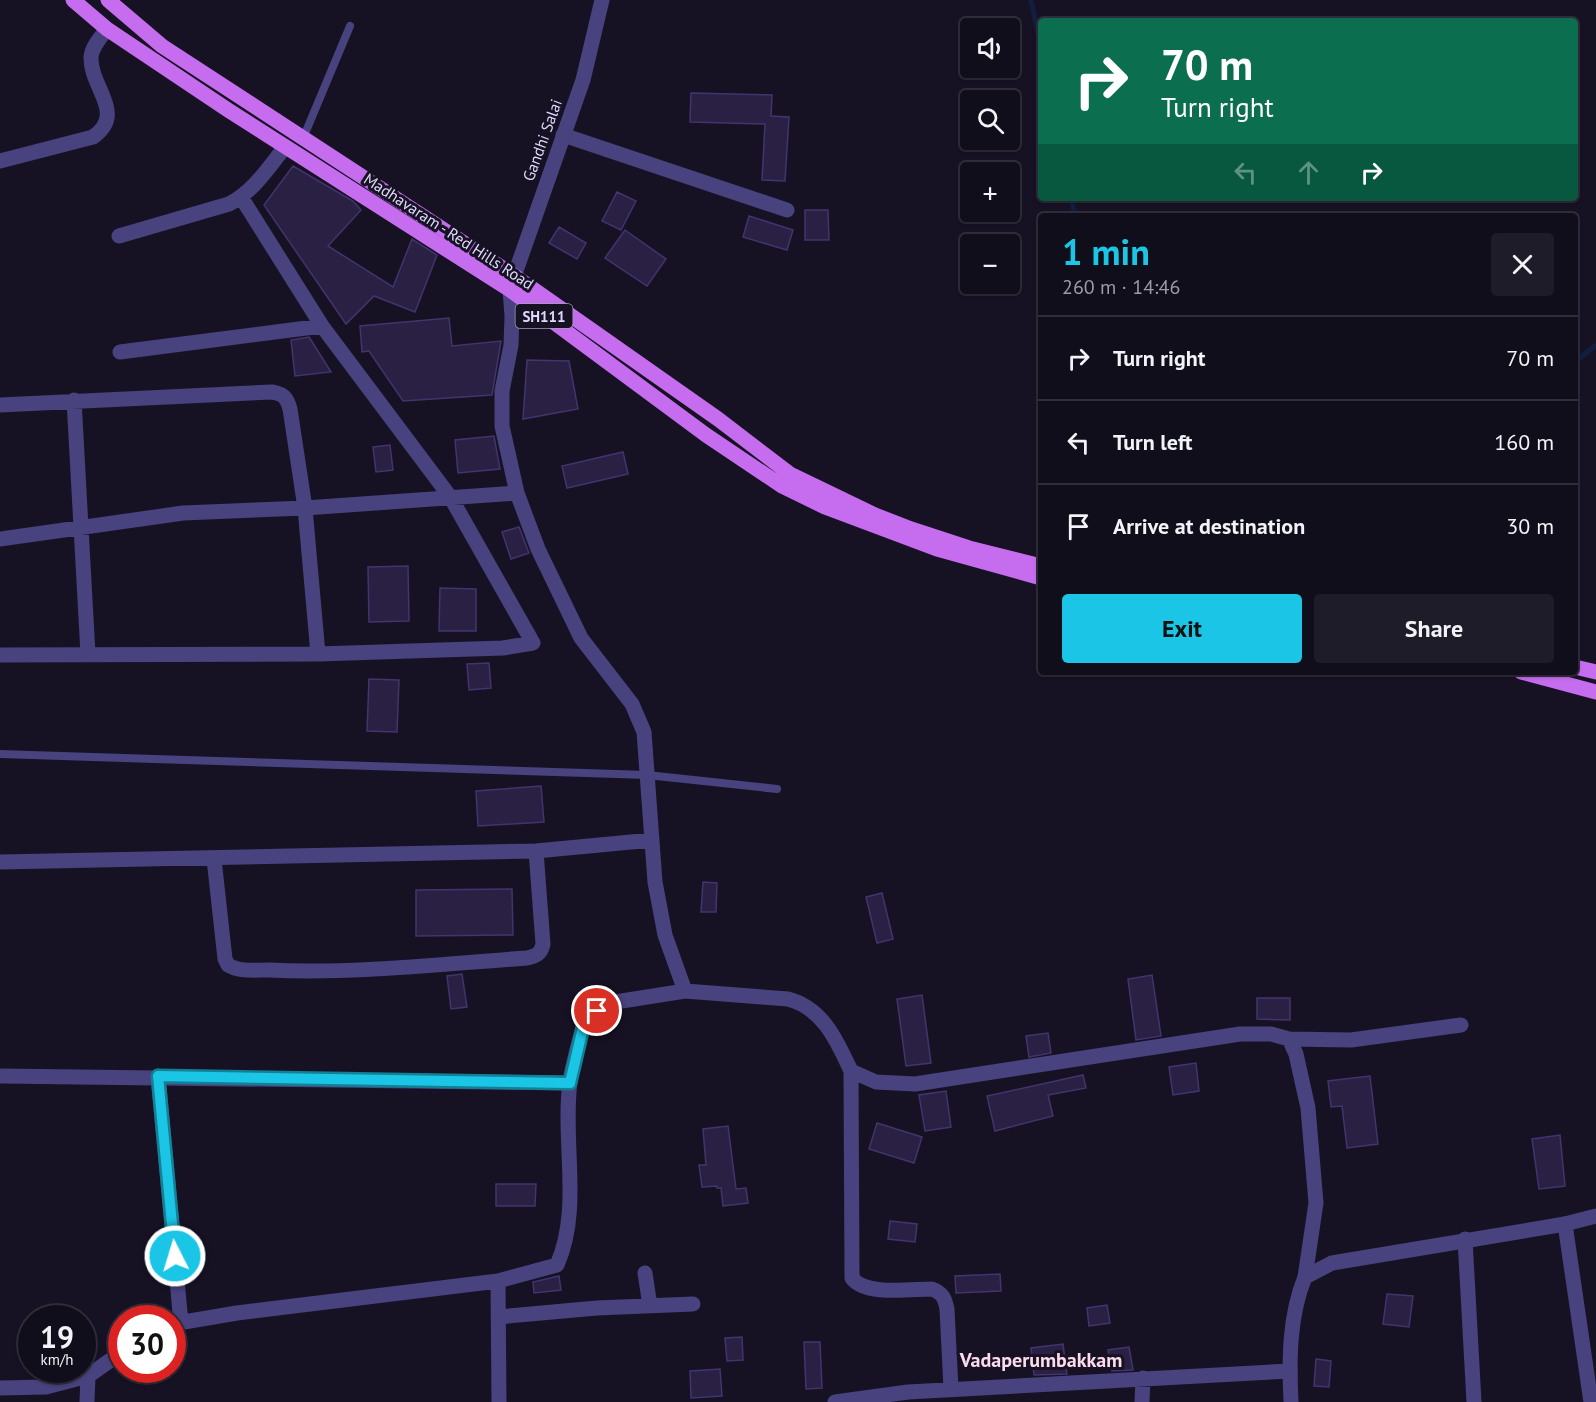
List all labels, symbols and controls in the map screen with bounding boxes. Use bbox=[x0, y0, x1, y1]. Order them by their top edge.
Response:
map controls bbox=[960, 18, 1020, 294]
button: sound bbox=[960, 18, 1020, 78]
text: 70 m bbox=[1161, 37, 1253, 92]
icon: right bbox=[1062, 42, 1140, 120]
button: search bbox=[960, 90, 1020, 150]
text: Turn right bbox=[1161, 90, 1274, 124]
street label: Gandhi Salai bbox=[518, 96, 566, 184]
icon: left bbox=[1229, 156, 1262, 189]
icon: ahead bbox=[1292, 156, 1325, 189]
icon: right bbox=[1355, 156, 1388, 189]
button: + bbox=[960, 162, 1020, 222]
street label: Madhavaram - Red Hills Road bbox=[360, 169, 538, 293]
text: 1 min bbox=[1062, 228, 1150, 275]
button: close bbox=[1491, 233, 1554, 296]
button: − bbox=[960, 234, 1020, 294]
text: 260 m · 14:46 bbox=[1062, 274, 1180, 300]
road number: SH111 bbox=[516, 304, 572, 328]
icon: right bbox=[1062, 342, 1095, 375]
text: Turn right bbox=[1113, 344, 1205, 372]
text: 70 m bbox=[1506, 344, 1554, 372]
icon: left bbox=[1062, 426, 1095, 459]
text: Turn left bbox=[1113, 428, 1193, 456]
text: 160 m bbox=[1494, 428, 1554, 456]
icon: arrive bbox=[1062, 510, 1095, 543]
text: Arrive at destination bbox=[1113, 512, 1305, 540]
text: 30 m bbox=[1506, 512, 1554, 540]
button: Exit bbox=[1062, 594, 1302, 663]
button: Share bbox=[1314, 594, 1554, 663]
pin bbox=[571, 985, 622, 1036]
icon: arrive bbox=[580, 994, 613, 1027]
position arrow bbox=[143, 1224, 207, 1288]
speed limit sign: 30 bbox=[108, 1305, 186, 1383]
text: 19 bbox=[40, 1317, 74, 1356]
district label: Vadaperumbakkam bbox=[959, 1347, 1122, 1373]
text: km/h bbox=[41, 1350, 73, 1369]

